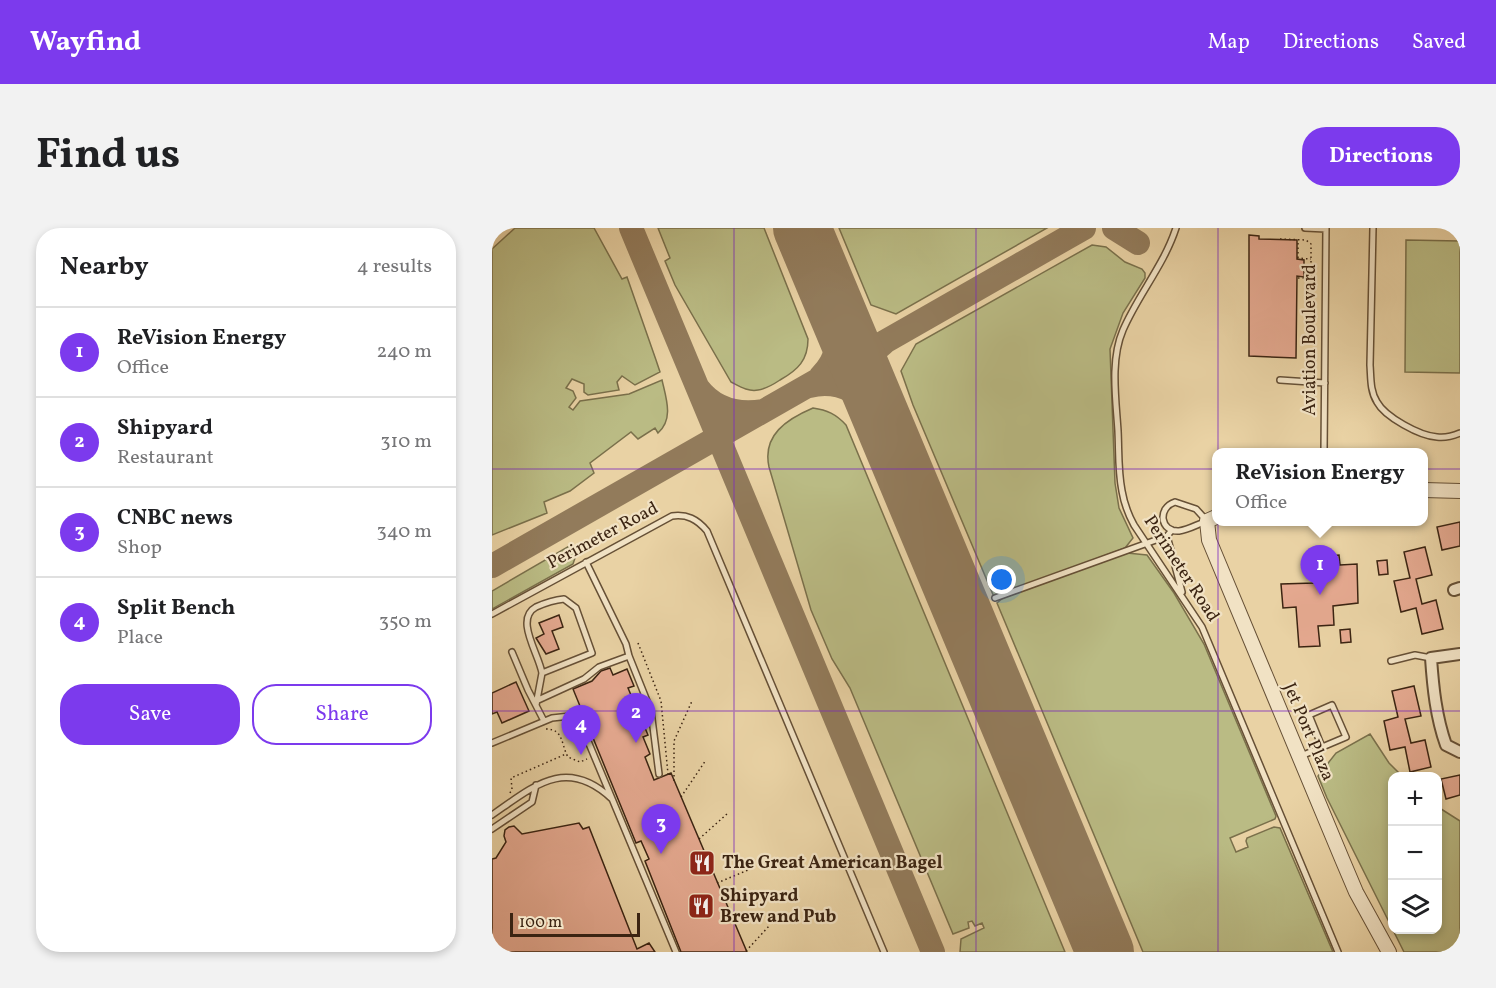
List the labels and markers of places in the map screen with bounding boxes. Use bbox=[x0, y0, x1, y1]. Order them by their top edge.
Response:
pin: 1 bbox=[1300, 546, 1340, 595]
pin: 2 bbox=[616, 694, 656, 743]
pin: 4 bbox=[562, 706, 601, 755]
pin: 3 bbox=[642, 804, 680, 854]
restaurant icon: The Great American Bagel bbox=[687, 848, 717, 878]
place label: The Great American Bagel bbox=[722, 851, 943, 876]
place label: Shipyard Brew and Pub bbox=[720, 884, 837, 930]
restaurant icon: Shipyard Brew and Pub bbox=[686, 891, 716, 921]

